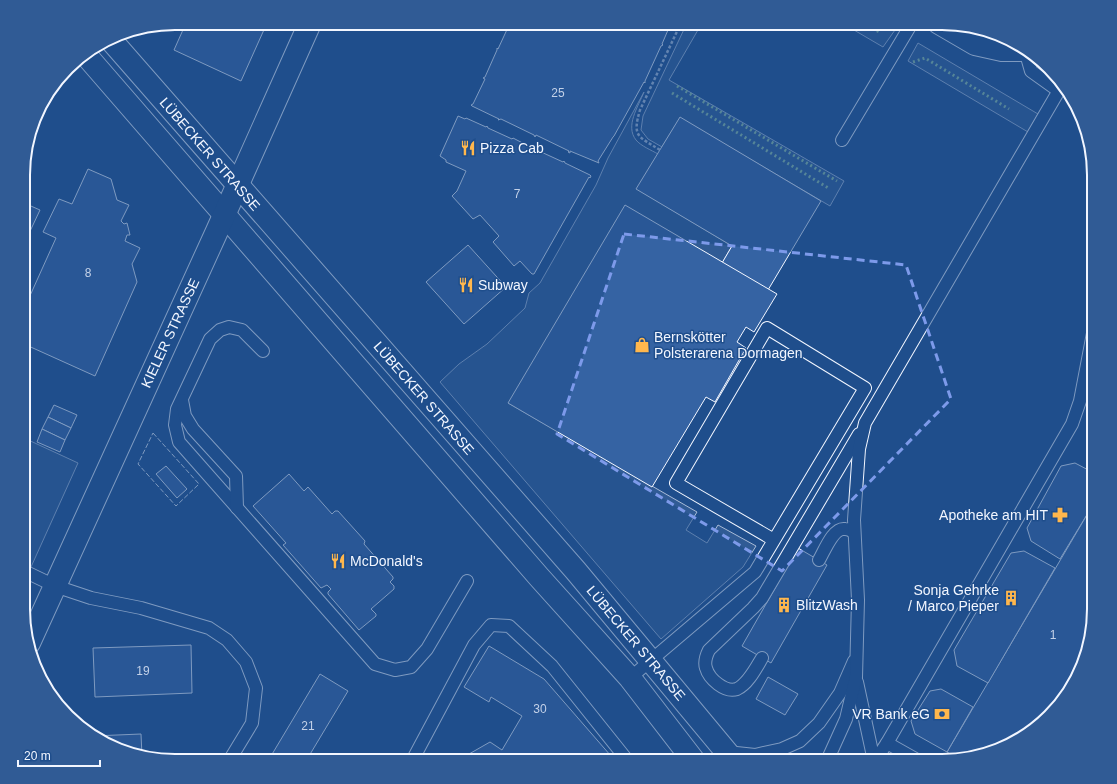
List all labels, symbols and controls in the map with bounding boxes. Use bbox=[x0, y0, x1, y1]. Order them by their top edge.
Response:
house number: 25 bbox=[551, 86, 565, 100]
street label: LÜBECKER STRASSE bbox=[156, 93, 264, 214]
restaurant icon: Pizza Cab bbox=[459, 139, 477, 157]
place label: Pizza Cab bbox=[480, 140, 544, 156]
house number: 7 bbox=[514, 187, 521, 201]
house number: 8 bbox=[85, 266, 92, 280]
street label: KIELER STRASSE bbox=[138, 276, 202, 390]
restaurant icon: Subway bbox=[457, 276, 475, 294]
place label: Subway bbox=[478, 277, 528, 293]
place label: Bernskötter Polsterarena Dormagen bbox=[654, 329, 803, 361]
shop icon: Bernskötter Polsterarena Dormagen bbox=[633, 336, 651, 354]
street label: LÜBECKER STRASSE bbox=[370, 337, 478, 458]
pharmacy icon: Apotheke am HIT bbox=[1051, 506, 1069, 524]
place label: Apotheke am HIT bbox=[939, 507, 1048, 523]
restaurant icon: McDonald's bbox=[329, 552, 347, 570]
place label: McDonald's bbox=[350, 553, 423, 569]
street label: LÜBECKER STRASSE bbox=[583, 582, 689, 704]
place label: Sonja Gehrke / Marco Pieper bbox=[908, 582, 999, 614]
building icon: Sonja Gehrke / Marco Pieper bbox=[1002, 589, 1020, 607]
building icon: BlitzWash bbox=[775, 596, 793, 614]
place label: BlitzWash bbox=[796, 597, 858, 613]
house number: 1 bbox=[1050, 628, 1057, 642]
house number: 19 bbox=[136, 664, 150, 678]
house number: 30 bbox=[533, 702, 547, 716]
bank icon: VR Bank eG bbox=[933, 705, 951, 723]
place label: VR Bank eG bbox=[852, 706, 930, 722]
house number: 21 bbox=[301, 719, 315, 733]
scale bar bbox=[18, 742, 100, 768]
text: 20 m bbox=[24, 749, 51, 763]

